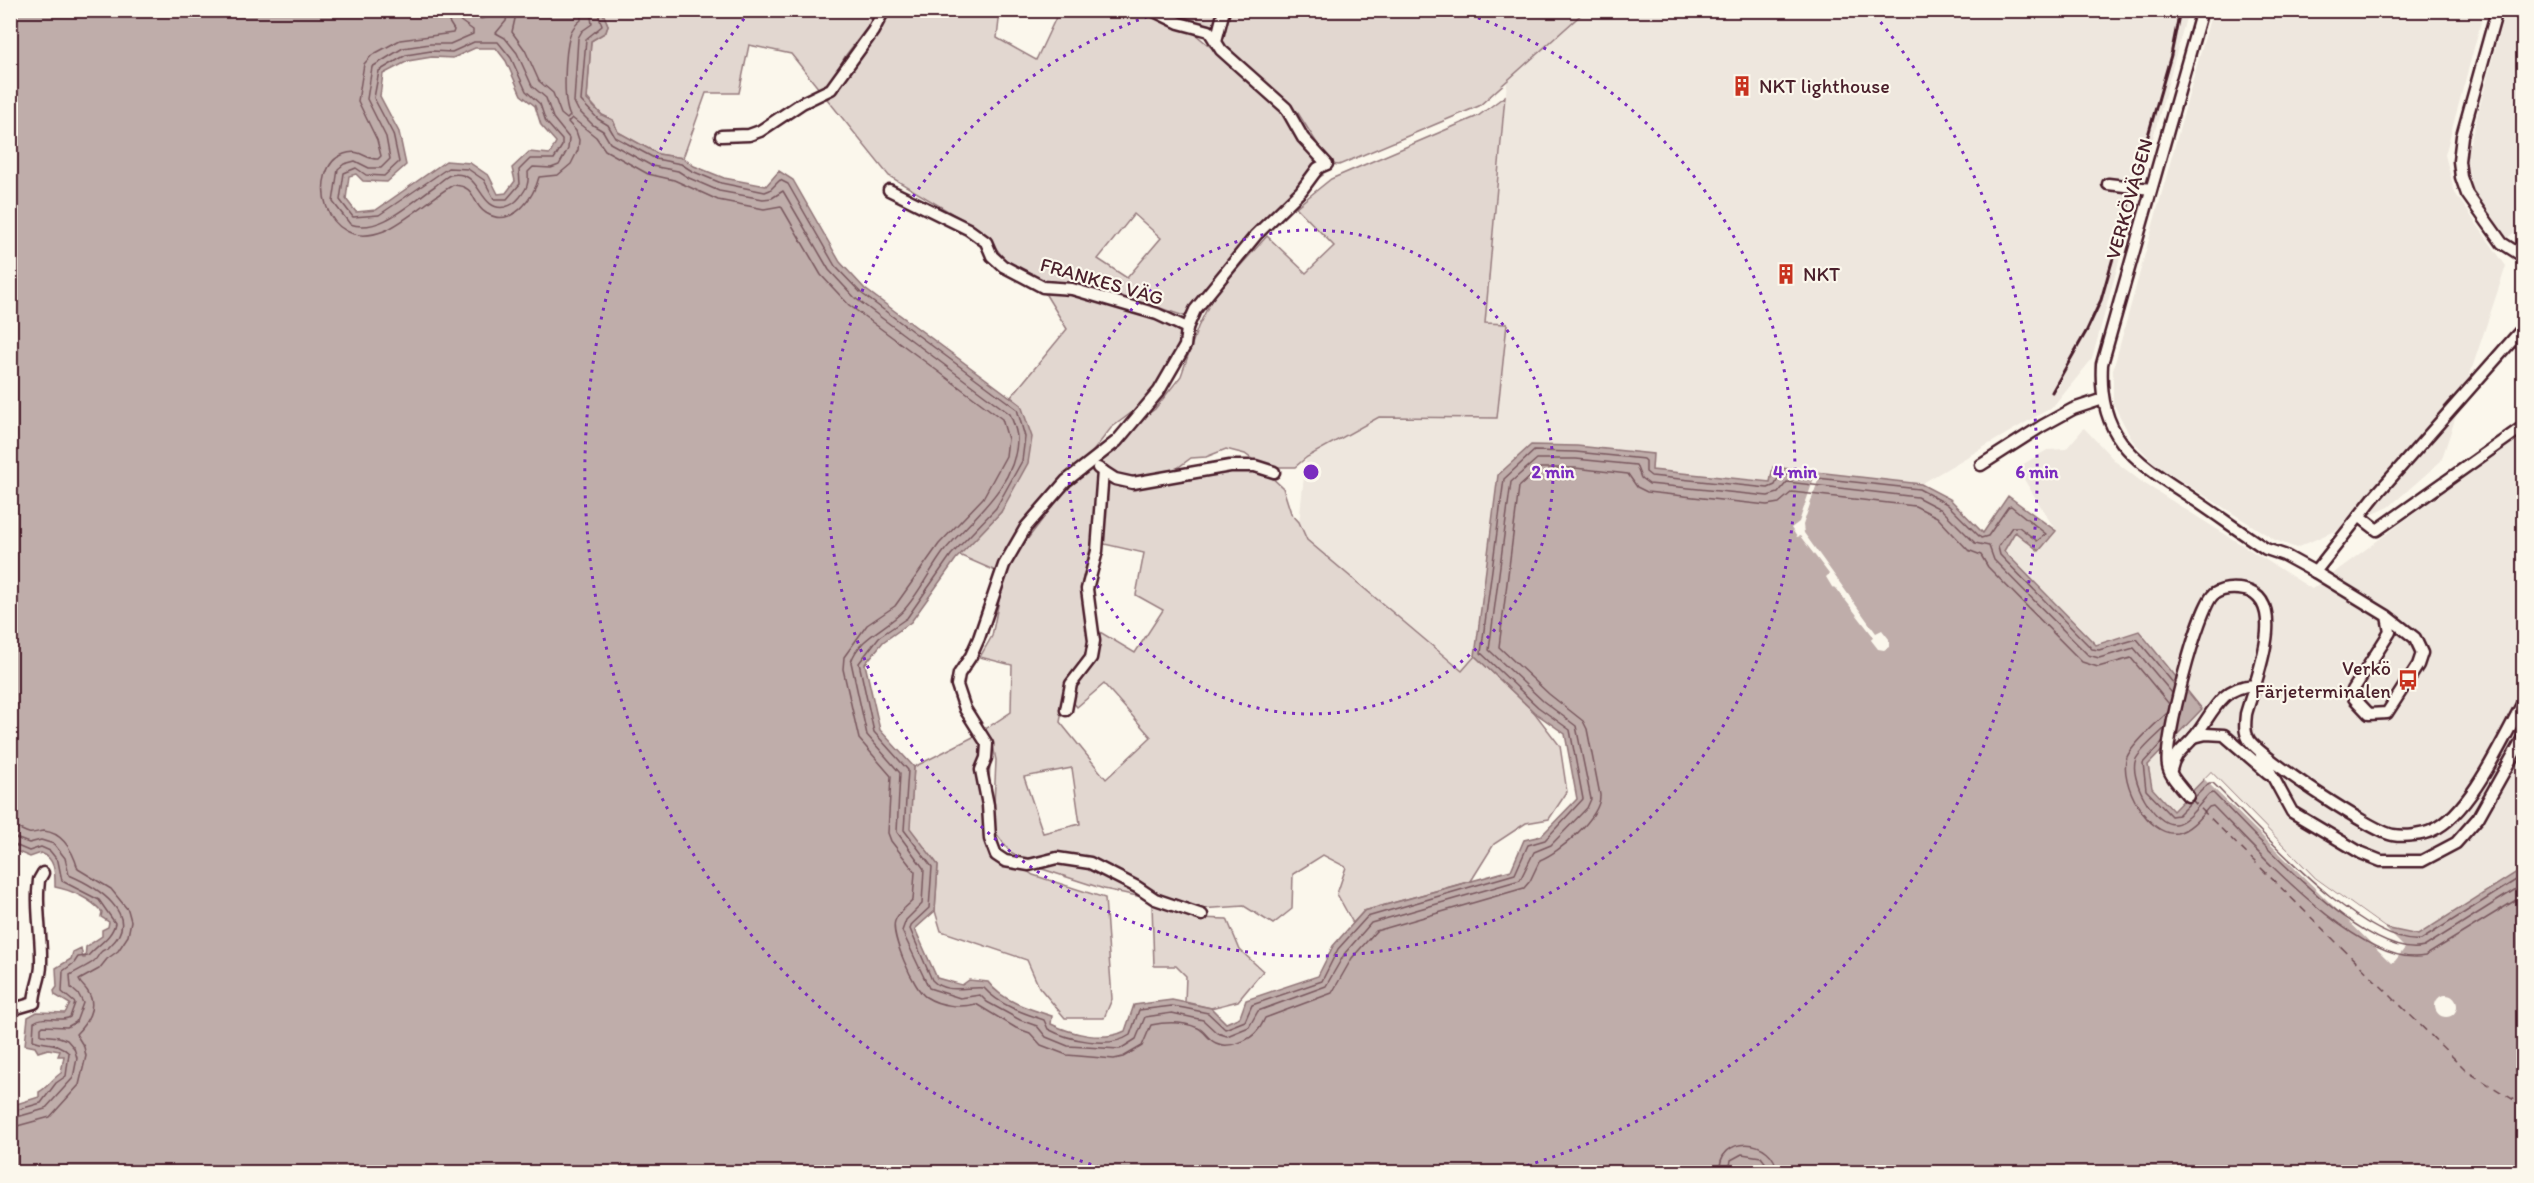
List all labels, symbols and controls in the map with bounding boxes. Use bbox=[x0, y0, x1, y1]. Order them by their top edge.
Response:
building icon: NKT lighthouse bbox=[1730, 74, 1754, 98]
place label: NKT lighthouse bbox=[1759, 74, 1890, 98]
street label: VERKÖVÄGEN bbox=[2100, 136, 2158, 262]
street label: FRANKES VÄG bbox=[1038, 252, 1166, 310]
building icon: NKT bbox=[1774, 262, 1798, 286]
place label: NKT bbox=[1803, 262, 1840, 286]
text: 2 min bbox=[1532, 461, 1575, 483]
text: 4 min bbox=[1773, 461, 1818, 483]
text: 6 min bbox=[2016, 461, 2059, 483]
centre of rings bbox=[1301, 462, 1321, 482]
place label: Verkö Färjeterminalen bbox=[2255, 656, 2391, 703]
bus stop icon: Verkö Färjeterminalen bbox=[2396, 668, 2420, 692]

